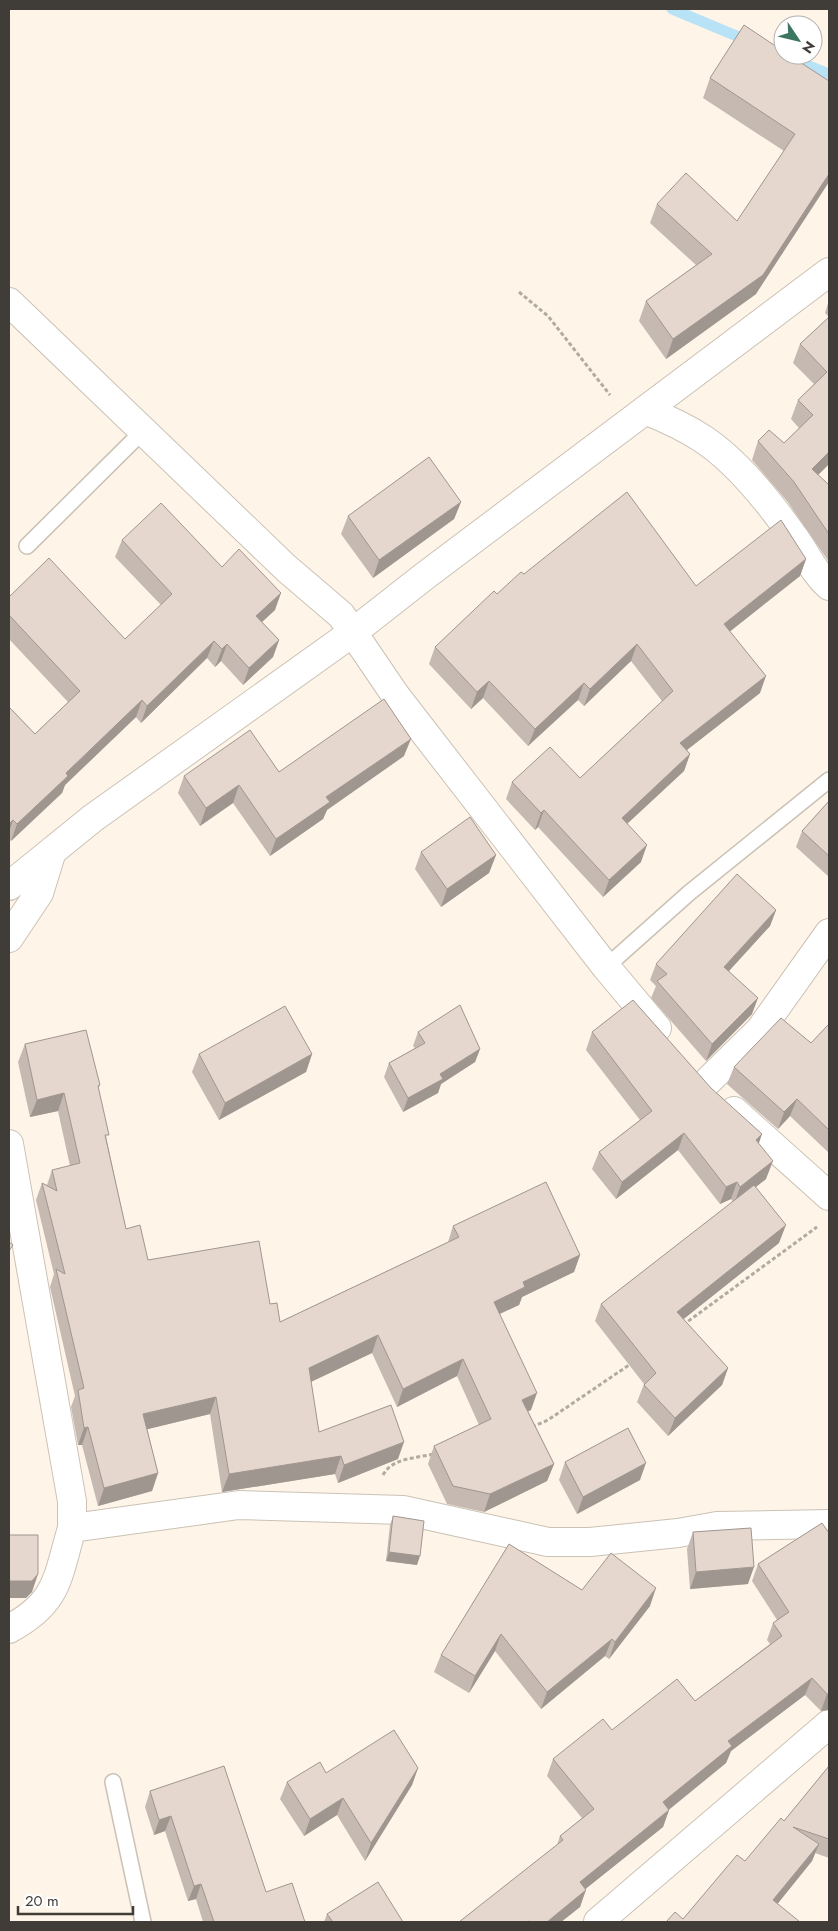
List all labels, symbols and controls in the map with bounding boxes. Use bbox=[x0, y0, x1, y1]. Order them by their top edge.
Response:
north arrow bbox=[773, 15, 823, 65]
text: N bbox=[797, 37, 820, 58]
scale bar bbox=[18, 1884, 132, 1916]
text: 20 m bbox=[25, 1890, 59, 1912]

